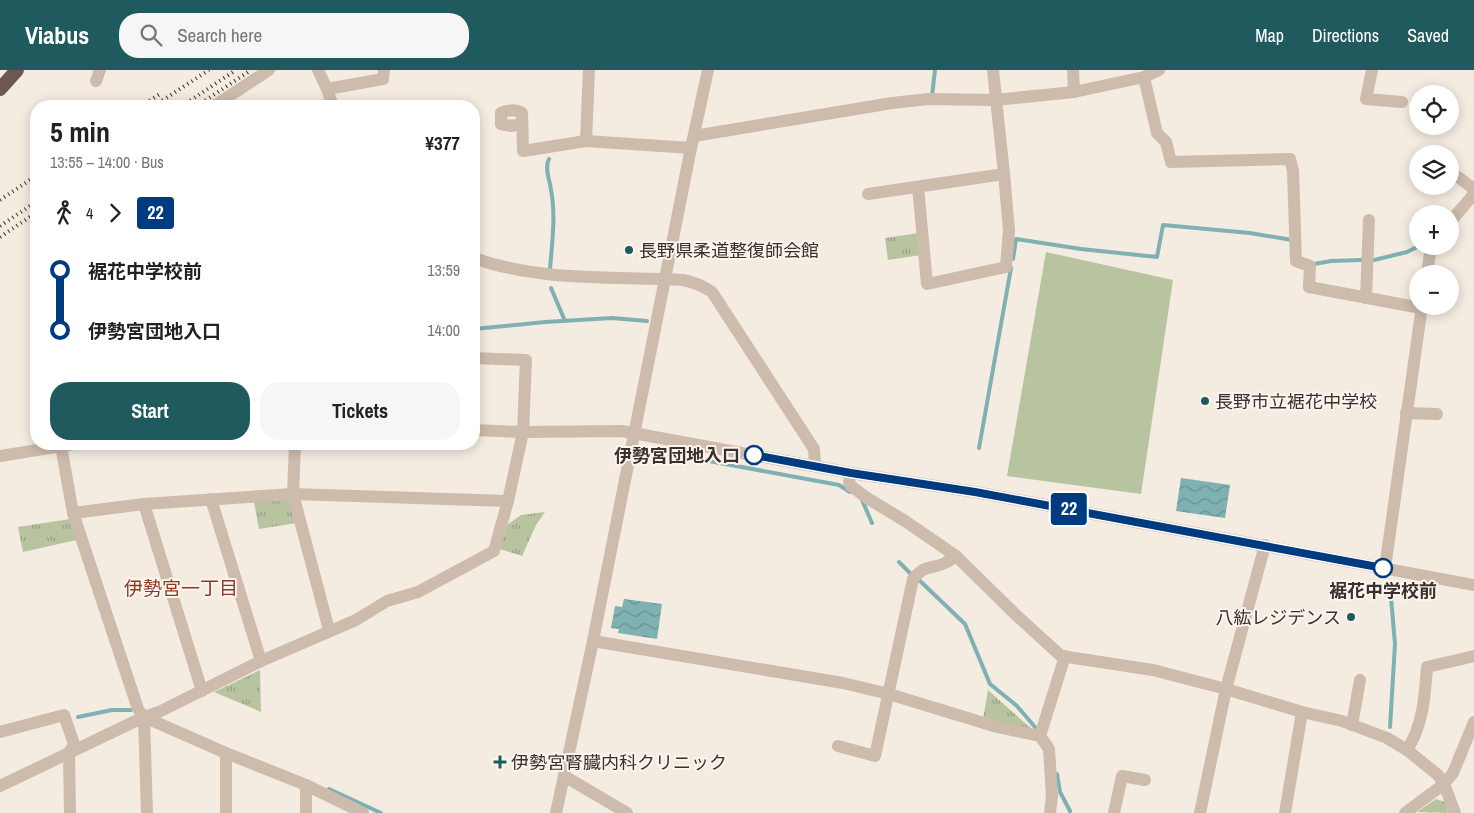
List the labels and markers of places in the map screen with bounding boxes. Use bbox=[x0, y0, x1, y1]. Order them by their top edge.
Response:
place label: 長野県柔道整復師会館 bbox=[639, 238, 819, 263]
marker: 長野県柔道整復師会館 bbox=[623, 244, 635, 256]
place label: 長野市立裾花中学校 bbox=[1215, 389, 1377, 414]
marker: 長野市立裾花中学校 bbox=[1199, 395, 1211, 407]
place label: 伊勢宮団地入口 bbox=[614, 443, 740, 468]
marker: 伊勢宮団地入口 bbox=[744, 445, 764, 465]
marker: 裾花中学校前 bbox=[1373, 558, 1393, 578]
place label: 裾花中学校前 bbox=[1329, 578, 1437, 603]
place label: 八紘レジデンス bbox=[1215, 605, 1341, 630]
marker: 八紘レジデンス bbox=[1345, 611, 1357, 623]
place label: 伊勢宮腎臓内科クリニック bbox=[511, 750, 727, 775]
marker: 伊勢宮腎臓内科クリニック bbox=[493, 755, 507, 769]

